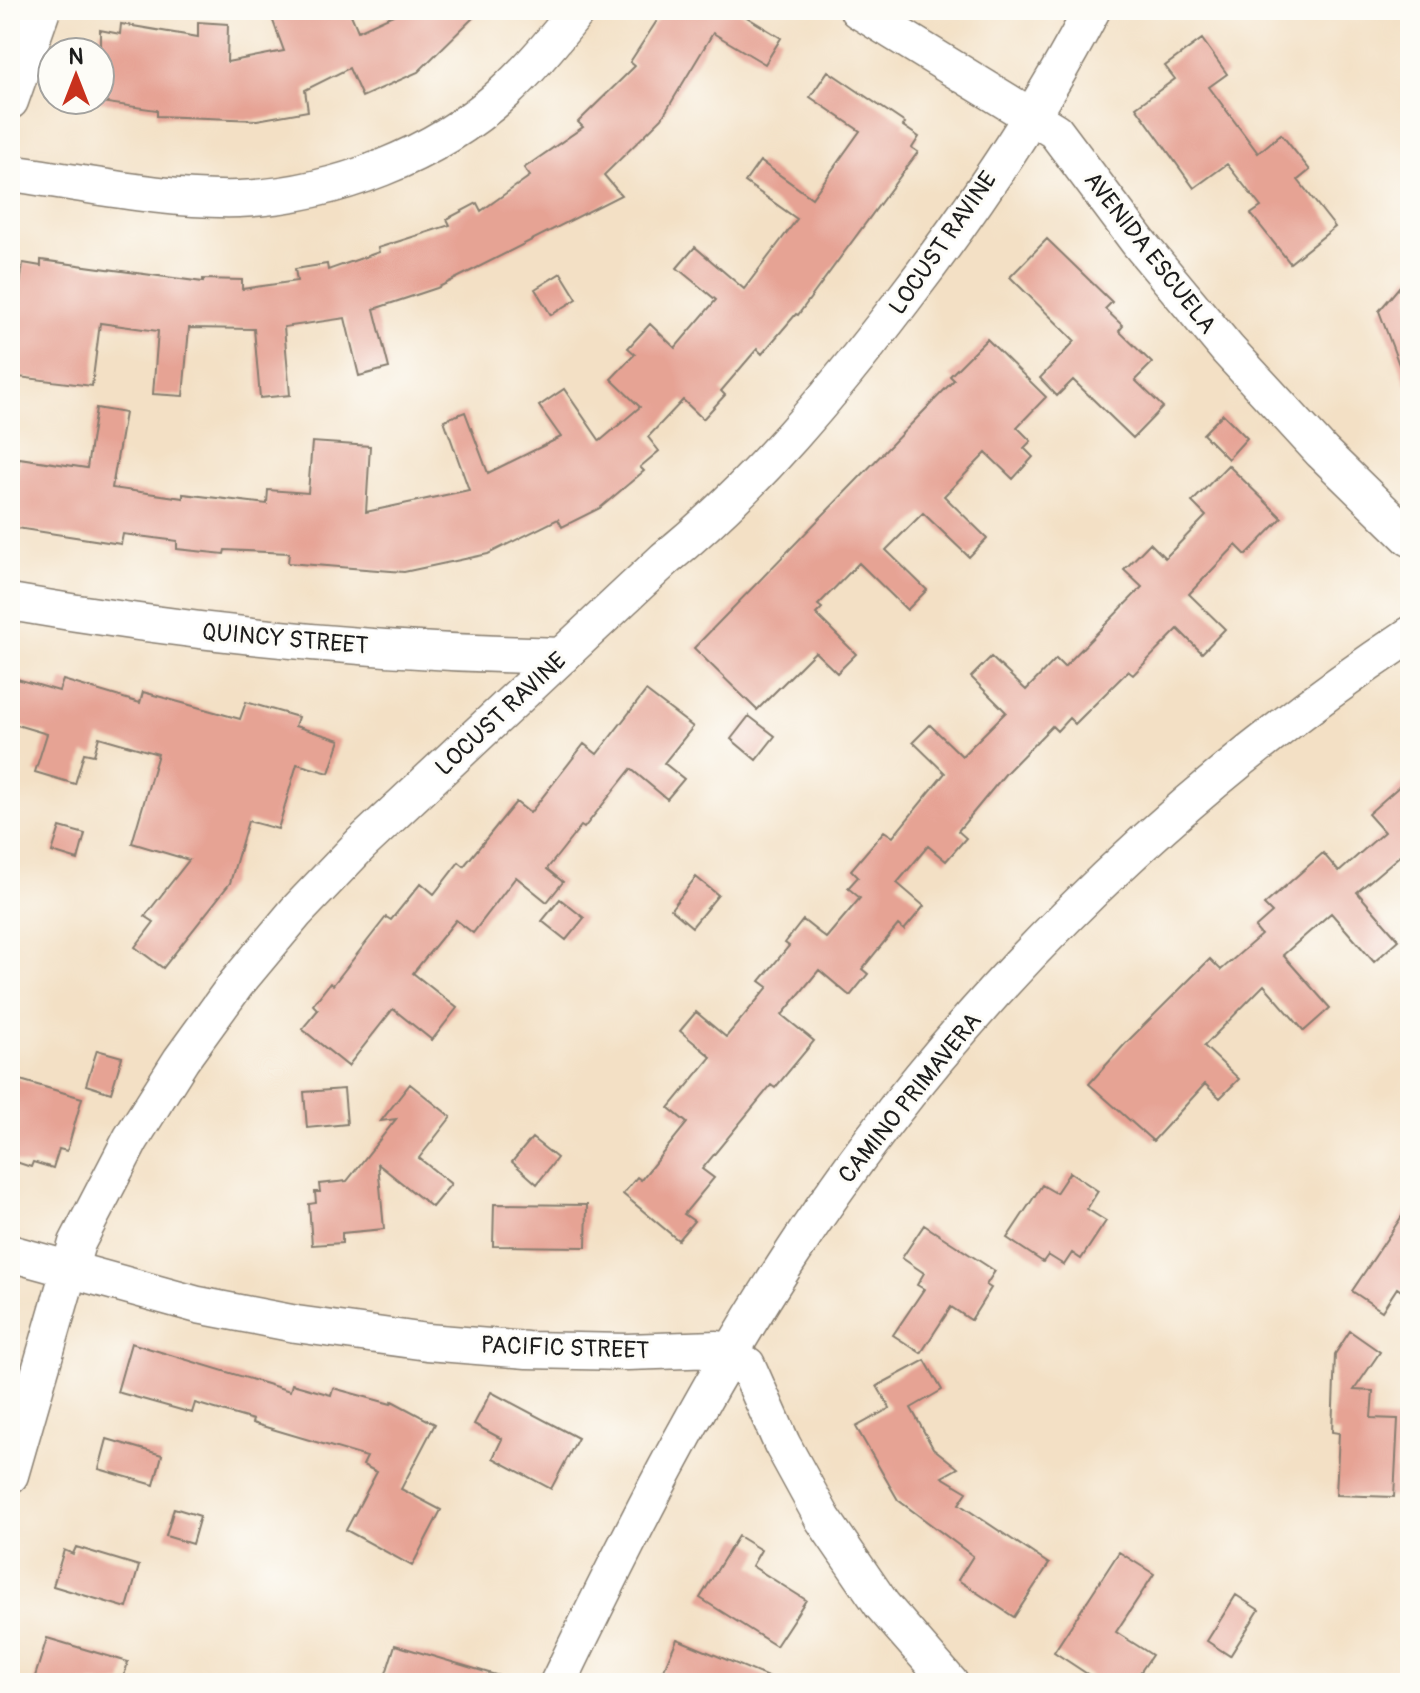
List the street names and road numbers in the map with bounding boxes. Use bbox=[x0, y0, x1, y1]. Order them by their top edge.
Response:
street label: LOCUST RAVINE bbox=[883, 166, 1003, 320]
street label: AVENIDA ESCUELA bbox=[1078, 166, 1222, 340]
street label: QUINCY STREET bbox=[201, 617, 369, 661]
street label: LOCUST RAVINE bbox=[430, 646, 572, 782]
street label: CAMINO PRIMAVERA bbox=[832, 1007, 988, 1189]
street label: PACIFIC STREET bbox=[480, 1331, 650, 1365]

